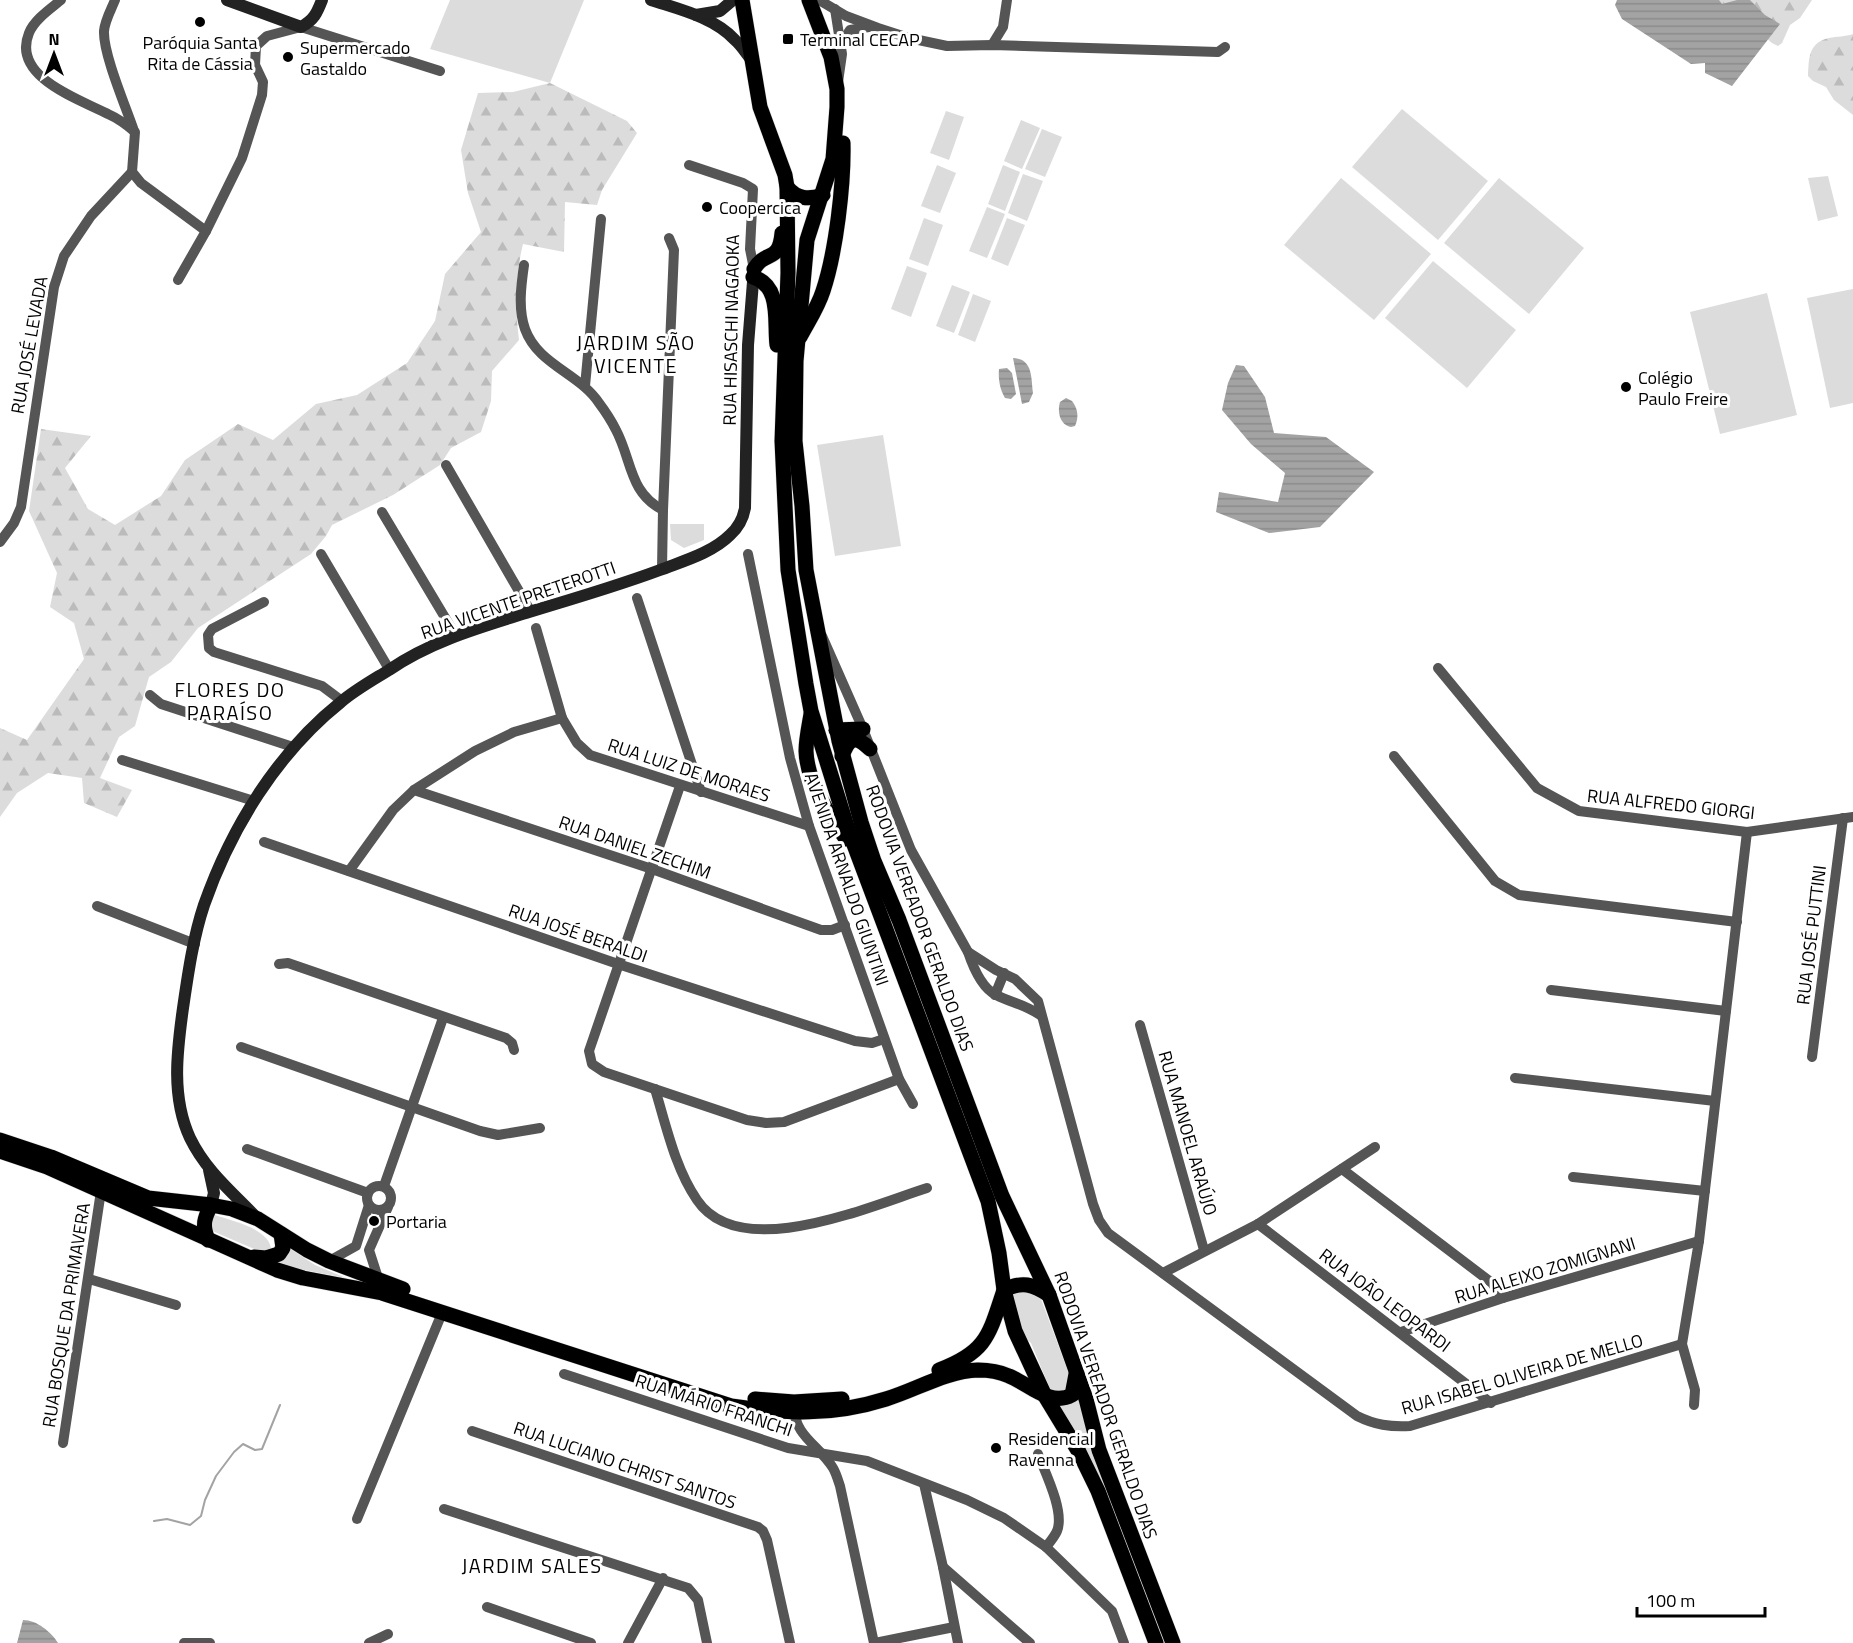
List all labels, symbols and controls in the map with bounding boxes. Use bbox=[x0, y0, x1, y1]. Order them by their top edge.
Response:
marker: Paróquia Santa Rita de Cássia bbox=[193, 15, 207, 29]
north arrow bbox=[24, 24, 84, 84]
place label: Terminal CECAP bbox=[800, 26, 920, 53]
text: N bbox=[48, 27, 60, 51]
place label: Paróquia Santa Rita de Cássia bbox=[143, 29, 257, 77]
marker: Terminal CECAP bbox=[781, 32, 795, 46]
place label: Supermercado Gastaldo bbox=[300, 34, 410, 82]
marker: Supermercado Gastaldo bbox=[281, 50, 295, 64]
place label: Coopercica bbox=[719, 194, 801, 221]
marker: Coopercica bbox=[700, 200, 714, 214]
street label: RUA HISASCHI NAGAOKA bbox=[716, 234, 746, 426]
street label: RUA JOSÉ LEVADA bbox=[4, 274, 54, 416]
district label: JARDIM SÃO VICENTE bbox=[576, 327, 696, 381]
place label: Colégio Paulo Freire bbox=[1638, 364, 1728, 412]
marker: Colégio Paulo Freire bbox=[1619, 380, 1633, 394]
street label: RUA VICENTE PRETEROTTI bbox=[417, 554, 619, 646]
district label: FLORES DO PARAÍSO bbox=[174, 674, 286, 728]
street label: RUA LUIZ DE MORAES bbox=[604, 731, 774, 809]
street label: AVENIDA ARNALDO GIUNTINI bbox=[798, 769, 896, 989]
street label: RODOVIA VEREADOR GERALDO DIAS bbox=[859, 781, 981, 1055]
street label: RUA ALFREDO GIORGI bbox=[1586, 782, 1756, 826]
street label: RUA DANIEL ZECHIM bbox=[555, 808, 715, 886]
street label: RUA JOSÉ PUTTINI bbox=[1789, 864, 1833, 1006]
street label: RUA JOSÉ BERALDI bbox=[505, 897, 651, 969]
street label: RUA MANOEL ARAÚJO bbox=[1152, 1047, 1224, 1219]
street label: RUA BOSQUE DA PRIMAVERA bbox=[35, 1200, 97, 1429]
place label: Portaria bbox=[386, 1208, 447, 1235]
marker: Portaria bbox=[367, 1214, 381, 1228]
street label: RUA ALEIXO ZOMIGNANI bbox=[1451, 1230, 1639, 1310]
street label: RUA JOÃO LEOPARDI bbox=[1313, 1241, 1457, 1359]
street label: RODOVIA VEREADOR GERALDO DIAS bbox=[1047, 1267, 1165, 1543]
street label: RUA ISABEL OLIVEIRA DE MELLO bbox=[1398, 1327, 1646, 1421]
street label: RUA MÁRIO FRANCHI bbox=[632, 1367, 796, 1443]
street label: RUA LUCIANO CHRIST SANTOS bbox=[510, 1414, 740, 1516]
place label: Residencial Ravenna bbox=[1008, 1425, 1094, 1473]
marker: Residencial Ravenna bbox=[989, 1441, 1003, 1455]
district label: JARDIM SALES bbox=[461, 1550, 603, 1581]
scale bar bbox=[1637, 1580, 1764, 1618]
text: 100 m bbox=[1646, 1587, 1695, 1614]

